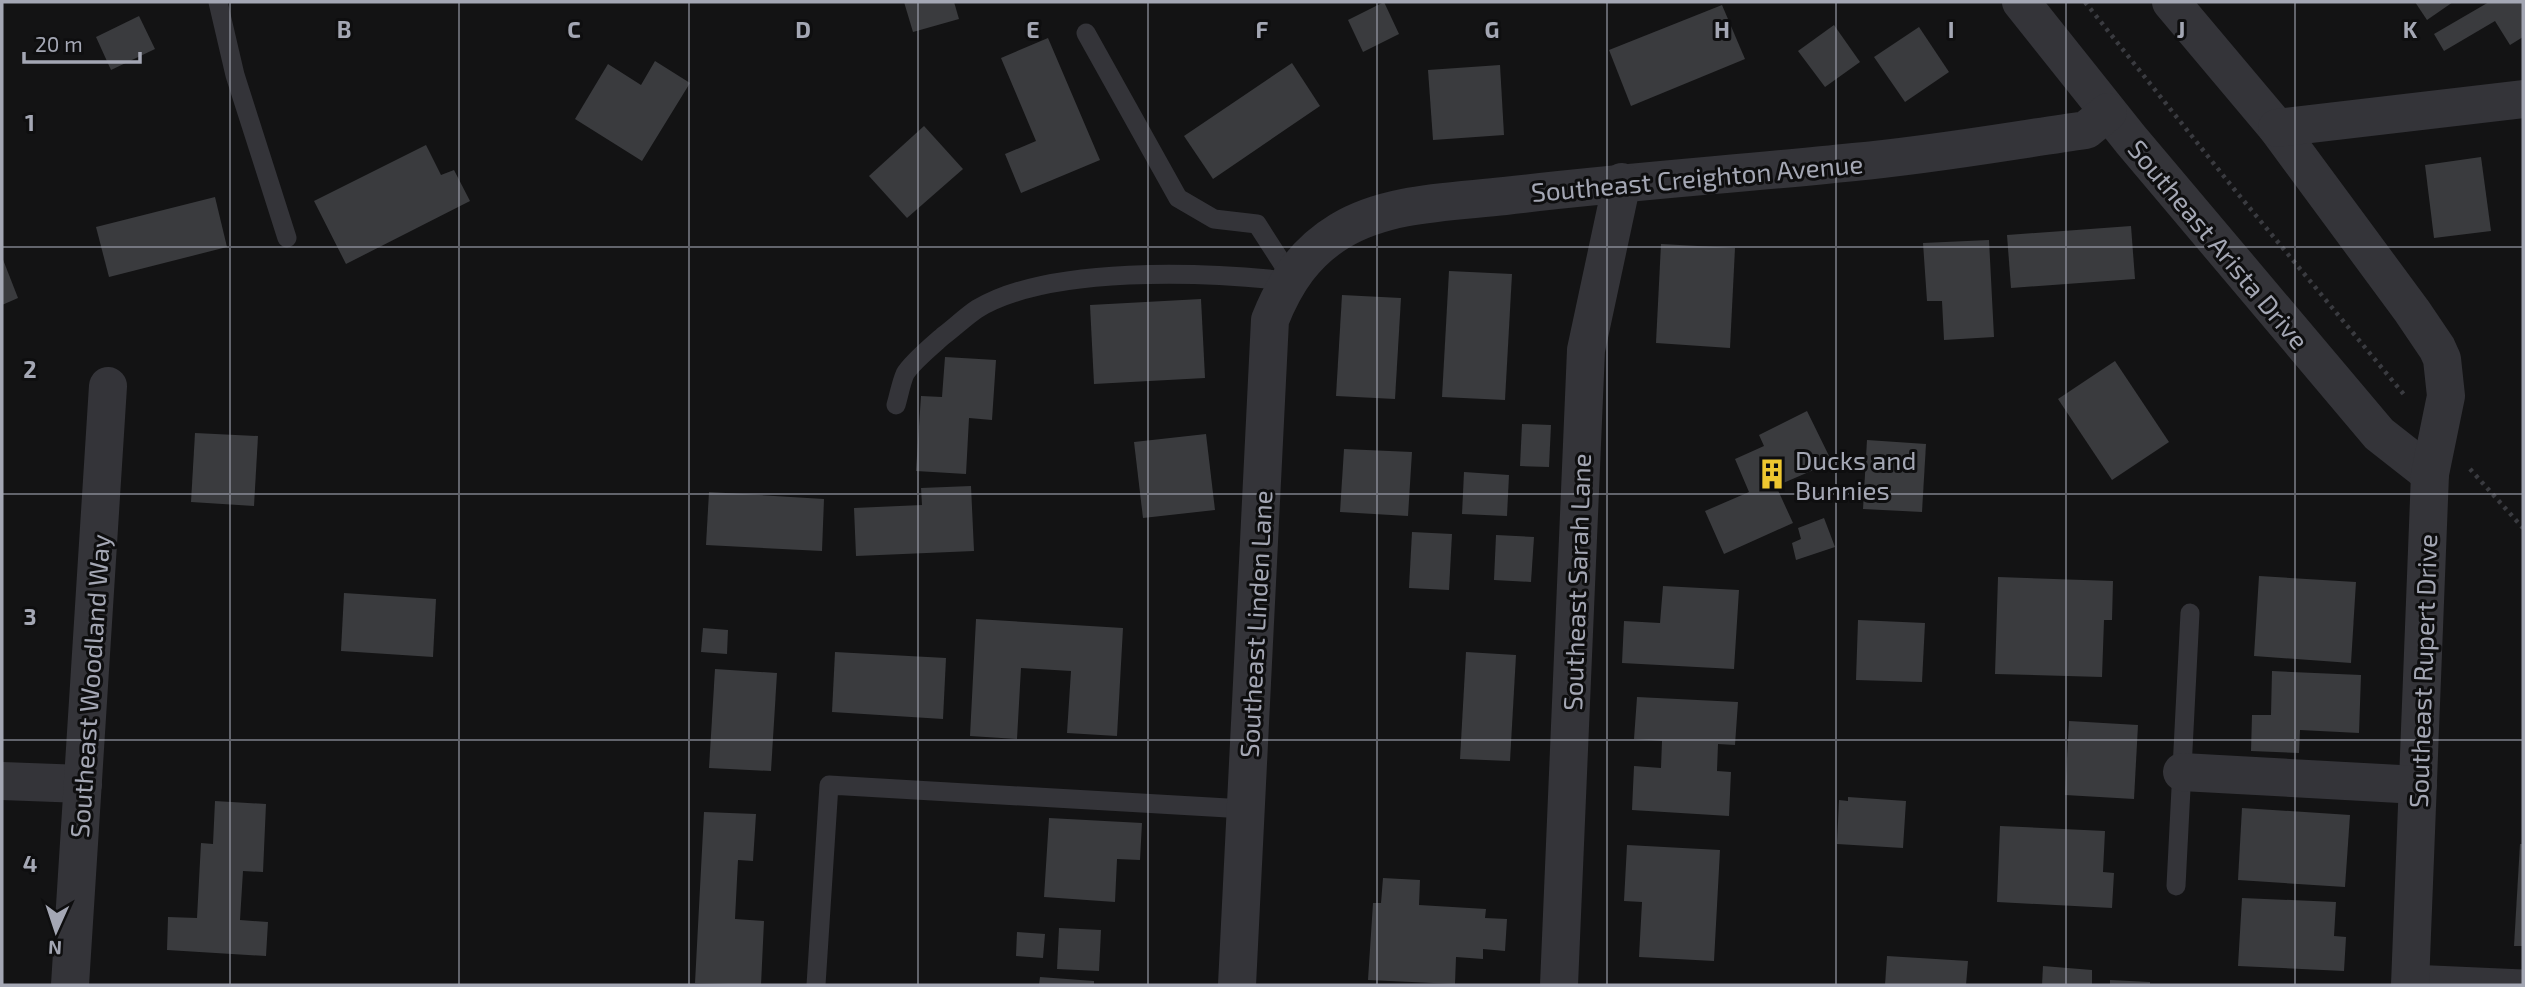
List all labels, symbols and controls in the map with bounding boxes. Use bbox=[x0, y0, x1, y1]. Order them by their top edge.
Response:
text: B bbox=[337, 15, 351, 43]
text: C bbox=[567, 15, 581, 43]
text: D bbox=[795, 15, 811, 43]
text: E bbox=[1026, 15, 1040, 43]
text: F bbox=[1256, 15, 1269, 43]
text: G bbox=[1485, 15, 1499, 43]
text: H bbox=[1714, 15, 1730, 43]
text: I bbox=[1948, 15, 1954, 43]
text: J bbox=[2177, 15, 2185, 43]
text: K bbox=[2403, 15, 2418, 43]
scale bar bbox=[24, 21, 140, 65]
text: 20 m bbox=[35, 31, 83, 56]
text: 1 bbox=[25, 108, 35, 136]
street label: Southeast Arista Drive bbox=[2122, 133, 2316, 355]
street label: Southeast Creighton Avenue bbox=[1530, 147, 1864, 207]
text: 2 bbox=[23, 355, 37, 383]
place label: Ducks and Bunnies bbox=[1795, 444, 1916, 505]
street label: Southeast Sarah Lane bbox=[1556, 453, 1596, 711]
building icon: Ducks and Bunnies bbox=[1755, 457, 1789, 491]
street label: Southeast Linden Lane bbox=[1233, 490, 1277, 758]
street label: Southeast Woodland Way bbox=[63, 533, 115, 839]
street label: Southeast Rupert Drive bbox=[2402, 533, 2442, 809]
text: 3 bbox=[23, 602, 37, 630]
text: 4 bbox=[23, 849, 37, 877]
north arrow bbox=[21, 896, 91, 966]
text: N bbox=[48, 937, 63, 960]

